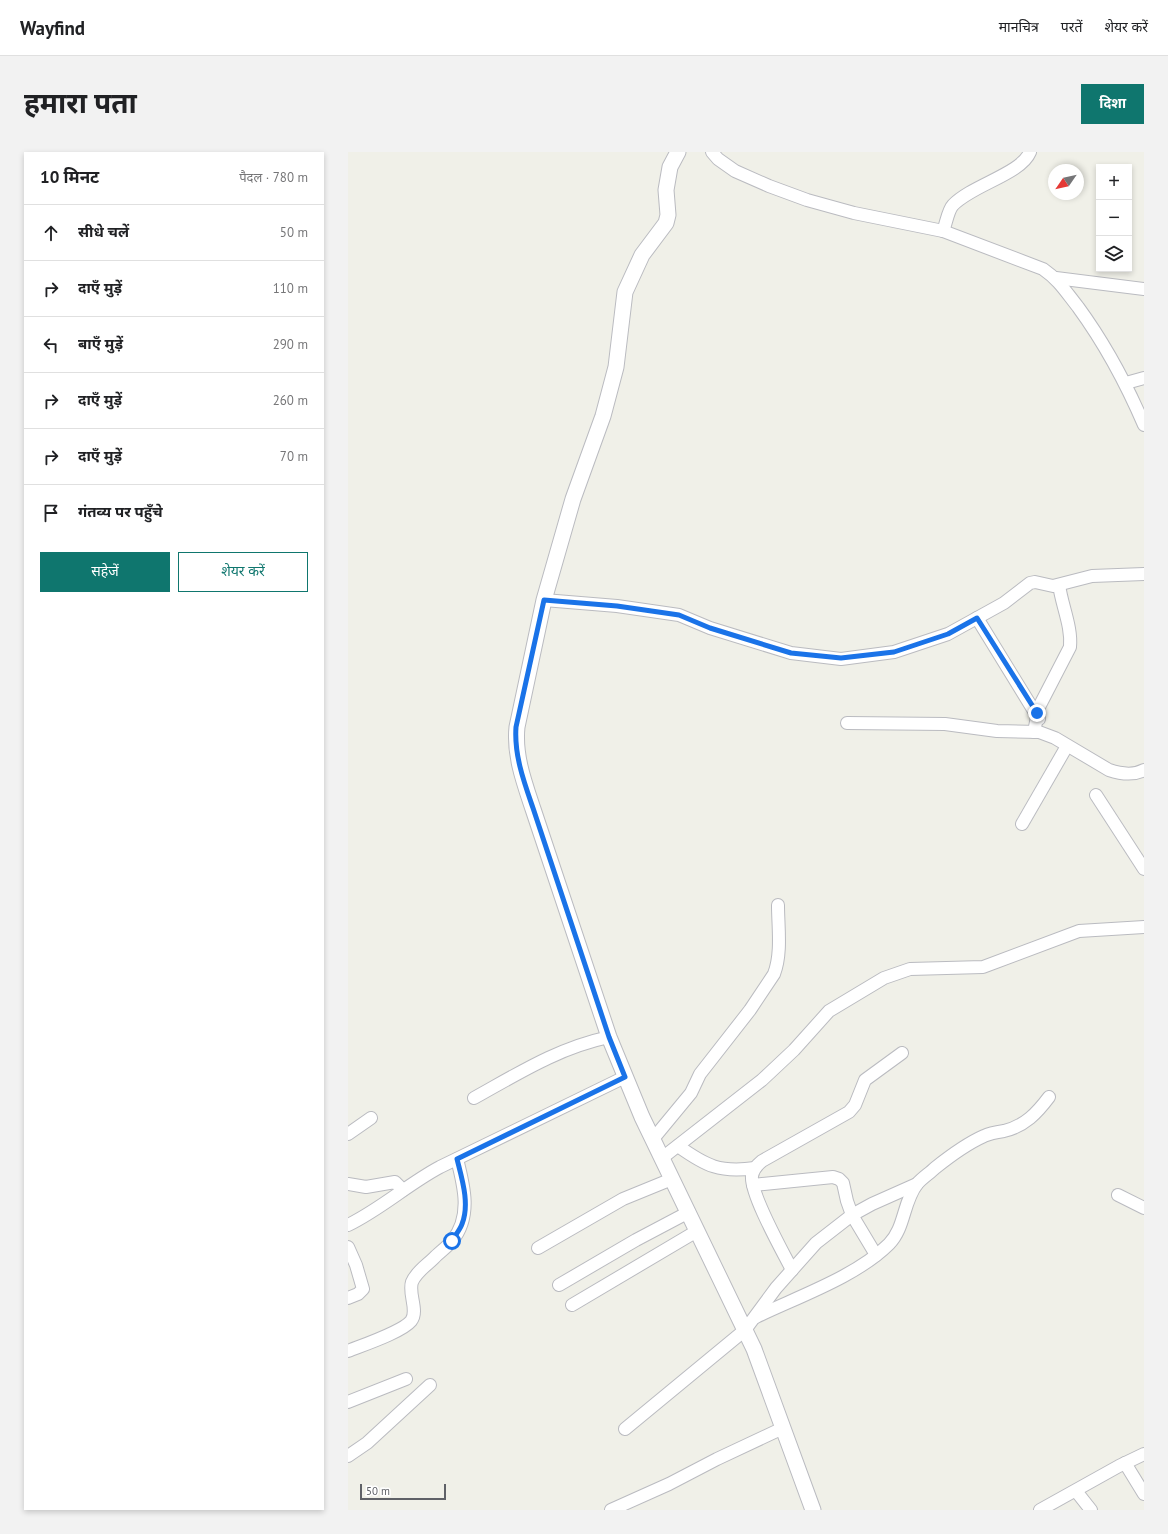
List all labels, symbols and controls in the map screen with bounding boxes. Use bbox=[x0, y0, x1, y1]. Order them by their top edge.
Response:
text: Wayfind bbox=[20, 16, 85, 40]
text: मानचित्र bbox=[999, 18, 1039, 36]
text: परतें bbox=[1061, 18, 1082, 36]
text: शेयर करें bbox=[1104, 18, 1148, 36]
text: हमारा पता bbox=[24, 84, 137, 121]
button: दिशा bbox=[1081, 84, 1144, 124]
north arrow bbox=[1048, 164, 1084, 200]
map controls bbox=[1096, 164, 1132, 272]
button: + bbox=[1096, 164, 1132, 200]
text: 10 मिनट bbox=[40, 166, 99, 188]
text: पैदल · 780 m bbox=[239, 169, 308, 186]
button: − bbox=[1096, 200, 1132, 236]
icon: ahead bbox=[40, 222, 62, 244]
text: सीधे चलें bbox=[78, 222, 129, 241]
text: 50 m bbox=[280, 224, 308, 241]
button: layers bbox=[1096, 236, 1132, 272]
icon: right bbox=[40, 278, 62, 300]
text: दाएँ मुड़ें bbox=[78, 278, 122, 297]
text: 110 m bbox=[273, 280, 308, 297]
icon: left bbox=[40, 334, 62, 356]
text: बाएँ मुड़ें bbox=[78, 334, 123, 353]
text: 290 m bbox=[273, 336, 308, 353]
icon: right bbox=[40, 390, 62, 412]
text: दाएँ मुड़ें bbox=[78, 390, 122, 409]
text: 260 m bbox=[273, 392, 308, 409]
icon: right bbox=[40, 446, 62, 468]
text: दाएँ मुड़ें bbox=[78, 446, 122, 465]
text: 70 m bbox=[280, 448, 308, 465]
icon: arrive bbox=[40, 502, 62, 524]
text: गंतव्य पर पहुँचे bbox=[78, 502, 163, 521]
button: सहेजें bbox=[40, 552, 170, 592]
button: शेयर करें bbox=[178, 552, 308, 592]
route end bbox=[1028, 704, 1046, 722]
route start bbox=[443, 1232, 461, 1250]
scale bar bbox=[360, 1482, 446, 1501]
text: 50 m bbox=[366, 1484, 390, 1498]

